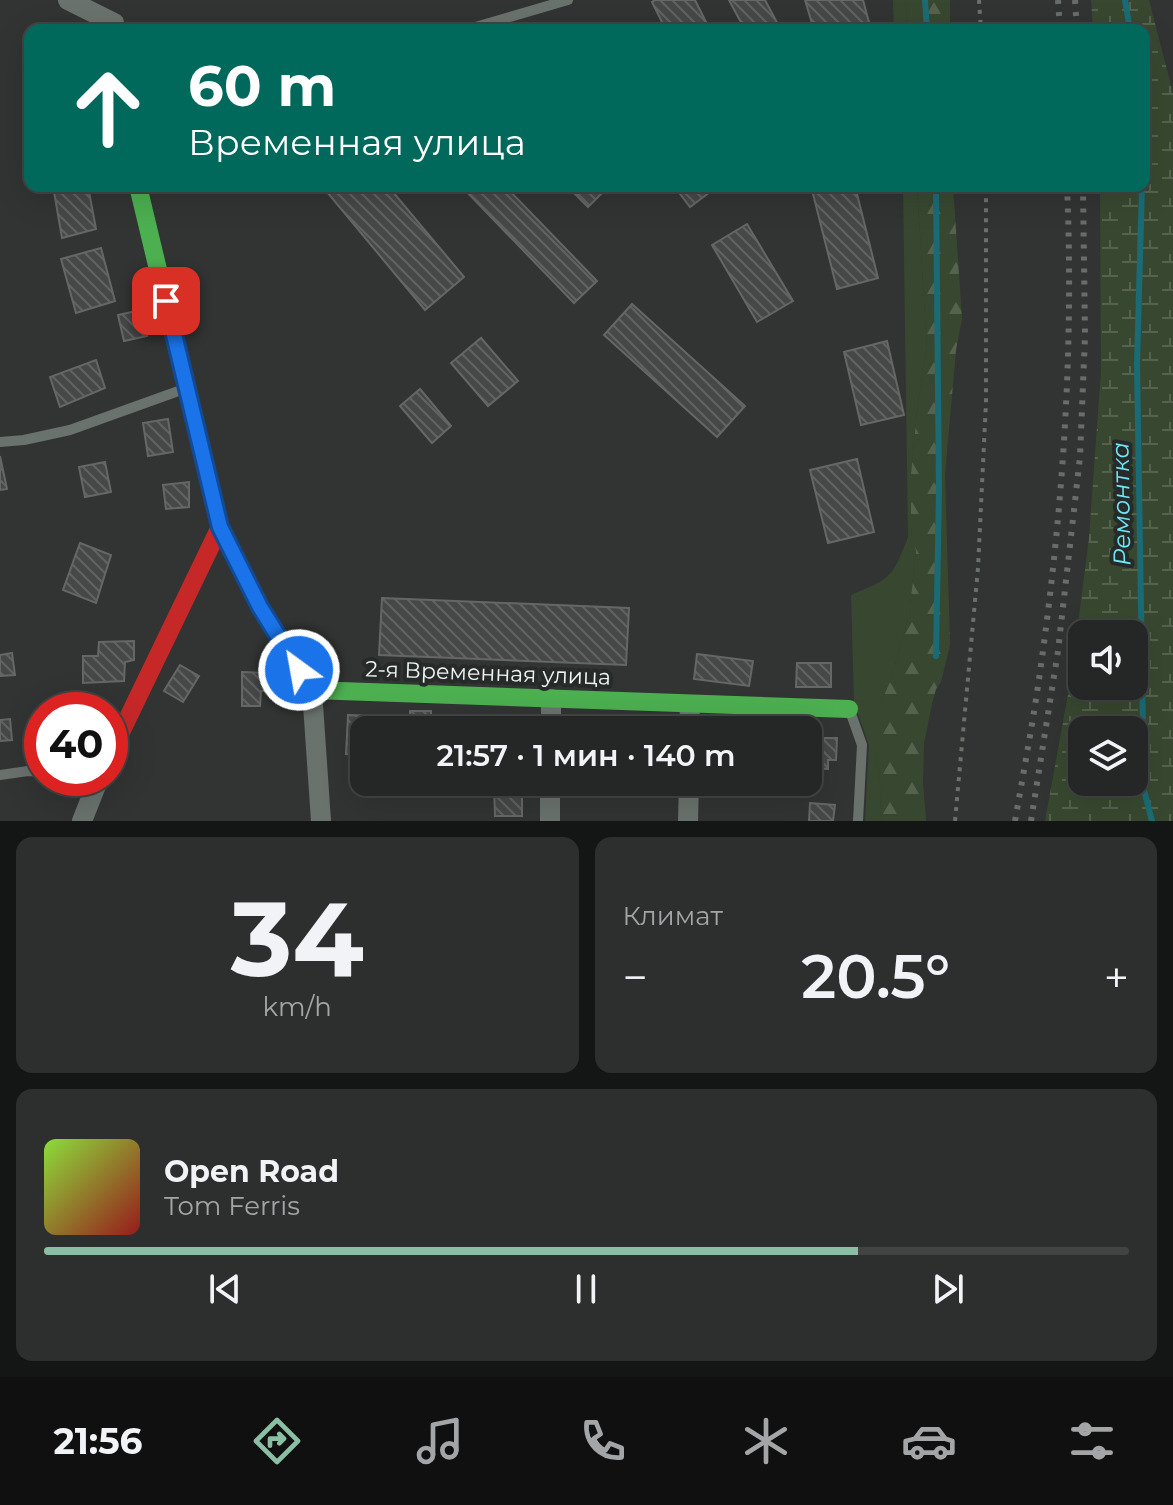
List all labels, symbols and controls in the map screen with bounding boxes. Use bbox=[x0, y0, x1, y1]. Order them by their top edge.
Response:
text: 60 m bbox=[188, 52, 336, 120]
icon: ahead bbox=[56, 56, 160, 160]
text: Временная улица bbox=[188, 120, 526, 164]
pin bbox=[132, 267, 200, 335]
icon: arrive bbox=[144, 279, 188, 323]
water label: Ремонтка bbox=[1105, 442, 1137, 566]
map controls bbox=[1068, 620, 1148, 796]
button: sound bbox=[1068, 620, 1148, 700]
position arrow bbox=[257, 628, 341, 712]
street label: 2-я Временная улица bbox=[365, 655, 611, 691]
speed limit sign: 40 bbox=[24, 692, 128, 796]
button: layers bbox=[1068, 716, 1148, 796]
text: 21:57 · 1 мин · 140 m bbox=[436, 737, 736, 774]
text: 34 bbox=[231, 875, 364, 1002]
text: Климат bbox=[623, 900, 723, 932]
text: 20.5° bbox=[801, 940, 950, 1013]
text: − bbox=[623, 950, 648, 1004]
text: + bbox=[1104, 950, 1129, 1004]
text: km/h bbox=[263, 991, 332, 1023]
text: Open Road bbox=[164, 1153, 339, 1190]
text: Tom Ferris bbox=[164, 1190, 300, 1222]
icon: previous bbox=[203, 1267, 247, 1311]
icon: pause bbox=[564, 1267, 608, 1311]
icon: next bbox=[926, 1267, 970, 1311]
icon: directions bbox=[249, 1413, 305, 1469]
icon: music bbox=[412, 1413, 468, 1469]
icon: phone bbox=[575, 1413, 631, 1469]
icon: climate bbox=[738, 1413, 794, 1469]
icon: car bbox=[901, 1413, 957, 1469]
icon: filters bbox=[1064, 1413, 1120, 1469]
text: 21:56 bbox=[53, 1419, 143, 1463]

